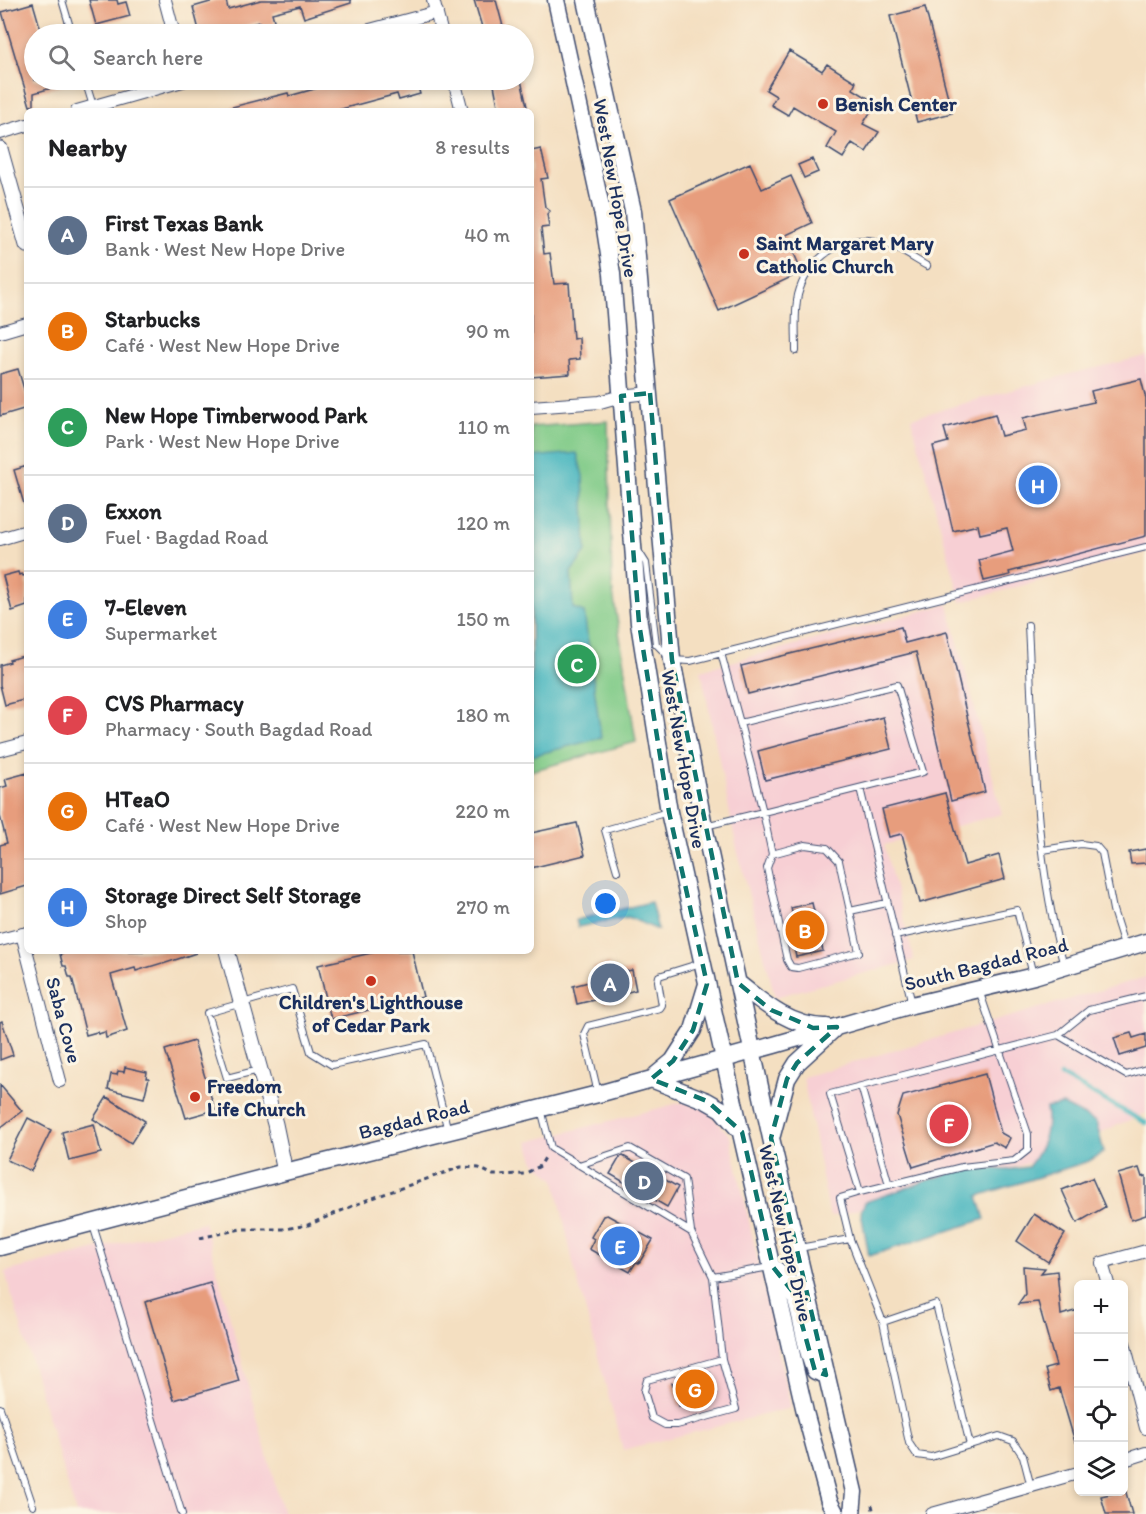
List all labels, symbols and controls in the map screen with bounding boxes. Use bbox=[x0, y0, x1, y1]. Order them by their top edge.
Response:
search box bbox=[24, 24, 534, 90]
icon: search bbox=[45, 41, 78, 74]
text: Search here bbox=[93, 44, 203, 71]
place label: Benish Center bbox=[835, 92, 958, 116]
street label: West New Hope Drive bbox=[588, 97, 644, 279]
marker: Benish Center bbox=[816, 97, 830, 111]
text: Nearby bbox=[48, 131, 127, 163]
text: 8 results bbox=[435, 135, 510, 159]
text: First Texas Bank bbox=[105, 210, 263, 237]
text: A bbox=[61, 223, 74, 247]
text: 40 m bbox=[464, 223, 510, 247]
place label: Saint Margaret Mary Catholic Church bbox=[756, 231, 934, 278]
text: Bank · West New Hope Drive bbox=[105, 237, 345, 261]
marker: Saint Margaret Mary Catholic Church bbox=[737, 247, 751, 261]
text: Starbucks bbox=[105, 306, 200, 333]
text: B bbox=[61, 319, 74, 343]
text: 90 m bbox=[466, 319, 510, 343]
text: Café · West New Hope Drive bbox=[105, 333, 340, 357]
text: New Hope Timberwood Park bbox=[105, 402, 367, 429]
text: C bbox=[61, 415, 74, 439]
text: 110 m bbox=[458, 415, 510, 439]
text: Park · West New Hope Drive bbox=[105, 429, 340, 453]
pin: H bbox=[1018, 462, 1058, 508]
text: Exxon bbox=[105, 498, 162, 525]
text: D bbox=[61, 511, 74, 535]
text: 120 m bbox=[457, 511, 510, 535]
text: Fuel · Bagdad Road bbox=[105, 525, 268, 549]
text: 7-Eleven bbox=[105, 594, 187, 621]
text: E bbox=[62, 607, 73, 631]
text: 150 m bbox=[457, 607, 510, 631]
text: Supermarket bbox=[105, 621, 217, 645]
pin: C bbox=[558, 642, 596, 686]
street label: West New Hope Drive bbox=[656, 668, 712, 850]
text: CVS Pharmacy bbox=[105, 690, 244, 717]
text: F bbox=[62, 703, 73, 727]
text: 180 m bbox=[456, 703, 510, 727]
text: Pharmacy · South Bagdad Road bbox=[105, 717, 372, 741]
text: HTeaO bbox=[105, 786, 170, 813]
text: G bbox=[61, 799, 74, 823]
text: 220 m bbox=[455, 799, 510, 823]
text: Café · West New Hope Drive bbox=[105, 813, 340, 837]
text: Storage Direct Self Storage bbox=[105, 882, 361, 909]
your location bbox=[591, 889, 620, 918]
text: H bbox=[61, 895, 74, 919]
text: 270 m bbox=[456, 895, 510, 919]
pin: B bbox=[786, 908, 824, 952]
text: Shop bbox=[105, 909, 147, 933]
street label: South Bagdad Road bbox=[902, 932, 1071, 996]
pin: A bbox=[590, 960, 630, 1006]
street label: Saba Cove bbox=[41, 974, 87, 1066]
marker: Children's Lighthouse of Cedar Park bbox=[364, 974, 378, 988]
place label: Children's Lighthouse of Cedar Park bbox=[279, 990, 463, 1037]
place label: Freedom Life Church bbox=[207, 1074, 306, 1121]
marker: Freedom Life Church bbox=[188, 1090, 202, 1104]
street label: Bagdad Road bbox=[356, 1094, 472, 1144]
pin: F bbox=[930, 1102, 968, 1146]
street label: West New Hope Drive bbox=[754, 1142, 818, 1324]
pin: D bbox=[624, 1158, 664, 1204]
pin: E bbox=[600, 1224, 640, 1268]
map controls bbox=[1074, 1280, 1128, 1496]
button: + bbox=[1074, 1280, 1128, 1334]
button: − bbox=[1074, 1334, 1128, 1388]
pin: G bbox=[676, 1366, 714, 1412]
button: locate bbox=[1074, 1388, 1128, 1442]
button: layers bbox=[1074, 1442, 1128, 1496]

